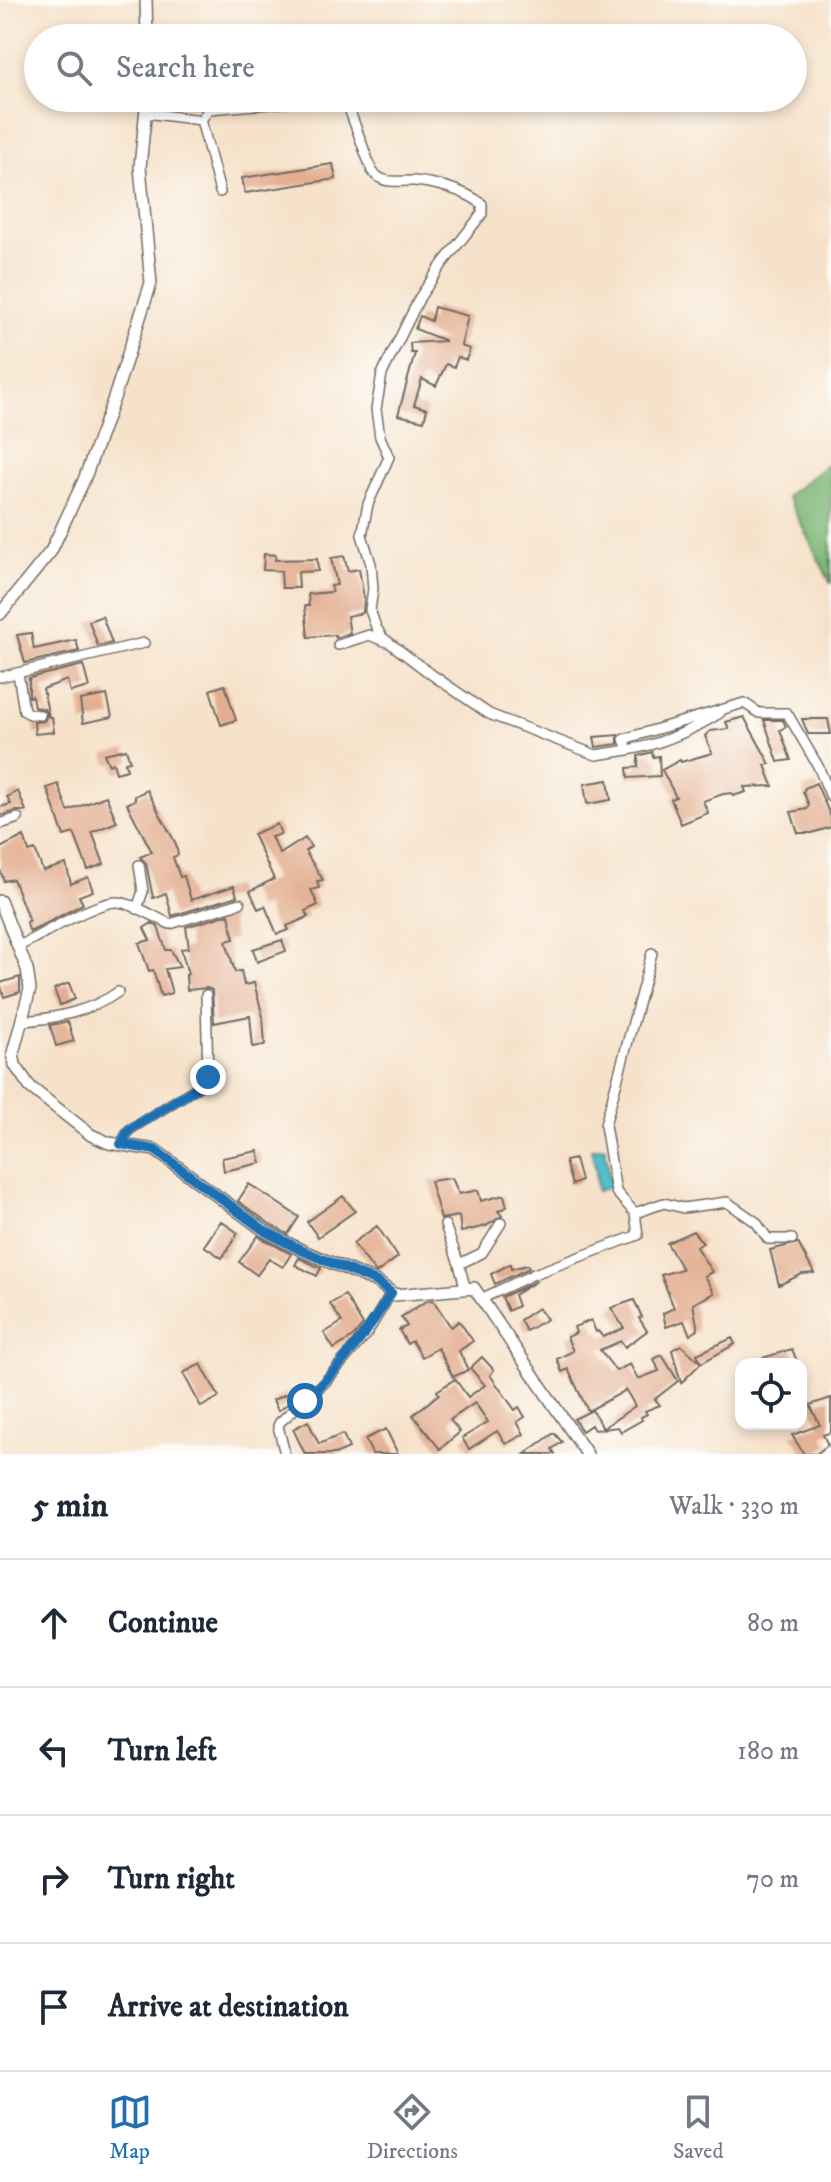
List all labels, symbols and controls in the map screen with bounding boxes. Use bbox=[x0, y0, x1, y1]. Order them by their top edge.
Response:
search box bbox=[24, 24, 807, 112]
icon: search bbox=[52, 46, 96, 90]
text: Search here bbox=[116, 50, 255, 87]
route end bbox=[190, 1059, 226, 1095]
map controls bbox=[735, 1358, 807, 1430]
button: locate bbox=[735, 1358, 807, 1430]
route start bbox=[287, 1383, 323, 1419]
text: 5 min bbox=[32, 1485, 108, 1527]
text: Walk · 330 m bbox=[669, 1490, 799, 1523]
icon: ahead bbox=[32, 1601, 76, 1645]
text: Continue bbox=[108, 1605, 218, 1642]
text: 80 m bbox=[747, 1607, 799, 1640]
icon: left bbox=[32, 1729, 76, 1773]
text: Turn left bbox=[108, 1733, 217, 1770]
text: 180 m bbox=[737, 1735, 799, 1768]
icon: right bbox=[32, 1857, 76, 1901]
text: Turn right bbox=[108, 1861, 235, 1898]
text: 70 m bbox=[746, 1863, 799, 1896]
icon: arrive bbox=[32, 1985, 76, 2029]
text: Arrive at destination bbox=[108, 1989, 349, 2026]
tab: Map bbox=[108, 2090, 152, 2165]
tab: Directions bbox=[367, 2090, 458, 2165]
tab: Saved bbox=[673, 2090, 723, 2165]

